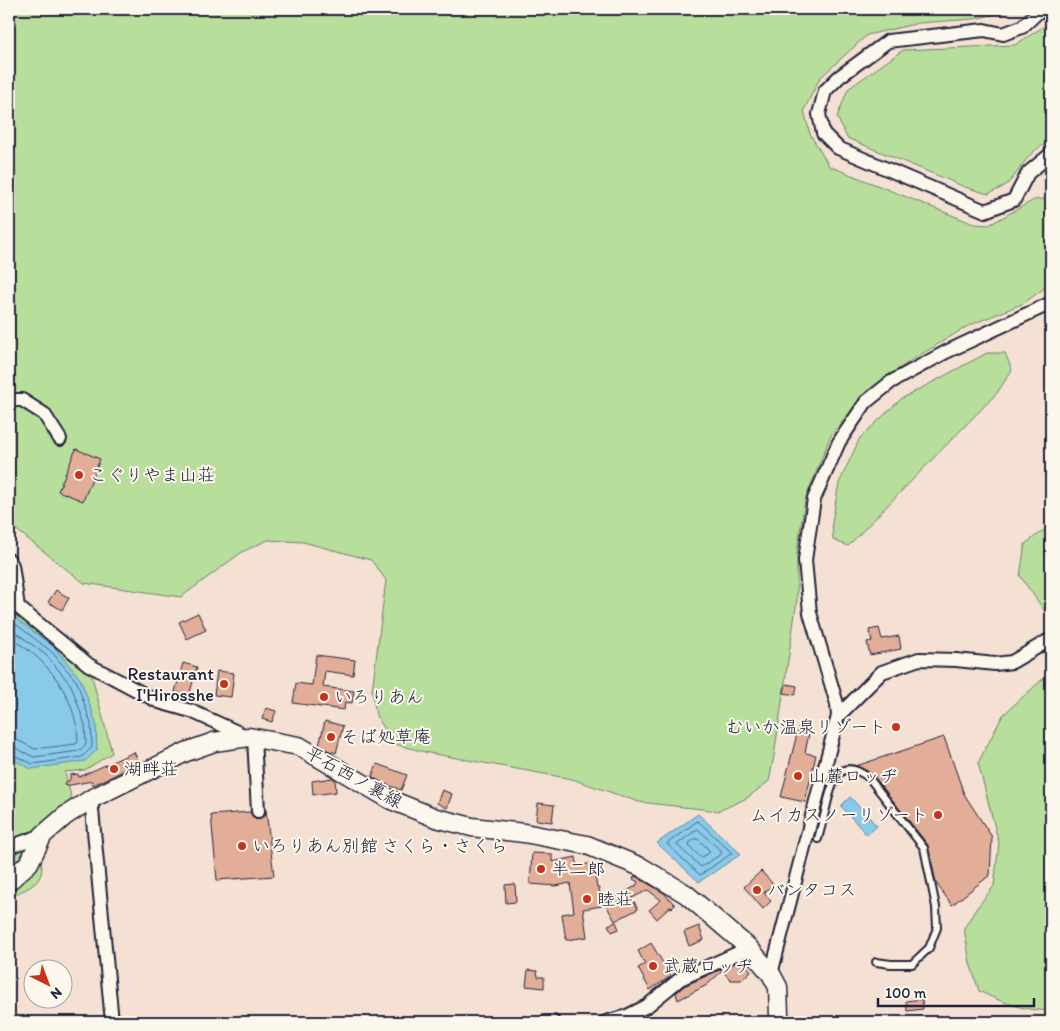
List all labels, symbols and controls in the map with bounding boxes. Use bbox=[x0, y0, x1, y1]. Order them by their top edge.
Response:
place label: こぐりやま山荘 bbox=[89, 464, 215, 486]
marker: こぐりやま山荘 bbox=[73, 469, 85, 481]
place label: Restaurant I'Hirosshe bbox=[128, 663, 214, 706]
marker: Restaurant I'Hirosshe bbox=[218, 678, 230, 690]
place label: いろりあん bbox=[334, 686, 424, 708]
marker: いろりあん bbox=[318, 691, 330, 703]
place label: むいか温泉リゾート bbox=[725, 716, 886, 738]
marker: むいか温泉リゾート bbox=[890, 721, 902, 733]
place label: そば処草庵 bbox=[341, 726, 431, 748]
marker: そば処草庵 bbox=[325, 731, 337, 743]
street label: 平石西ノ裏線 bbox=[301, 741, 407, 813]
place label: 湖畔荘 bbox=[124, 758, 178, 780]
marker: 湖畔荘 bbox=[108, 763, 120, 775]
place label: 山麓ロッヂ bbox=[808, 765, 898, 787]
marker: 山麓ロッヂ bbox=[792, 770, 804, 782]
place label: ムイカスノーリゾート bbox=[750, 804, 928, 826]
marker: ムイカスノーリゾート bbox=[932, 809, 944, 821]
place label: いろりあん別館 さくら・さくら bbox=[252, 835, 508, 857]
marker: いろりあん別館 さくら・さくら bbox=[236, 840, 248, 852]
place label: 半二郎 bbox=[551, 858, 605, 880]
marker: 半二郎 bbox=[535, 863, 547, 875]
place label: バンタコス bbox=[767, 879, 856, 901]
marker: バンタコス bbox=[751, 884, 763, 896]
place label: 睦荘 bbox=[597, 888, 633, 910]
marker: 睦荘 bbox=[581, 893, 593, 905]
place label: 武蔵ロッヂ bbox=[663, 955, 753, 977]
north arrow bbox=[22, 958, 72, 1008]
marker: 武蔵ロッヂ bbox=[647, 960, 659, 972]
scale bar bbox=[878, 976, 1034, 1008]
text: N bbox=[47, 984, 66, 1003]
text: 100 m bbox=[885, 984, 927, 1002]

